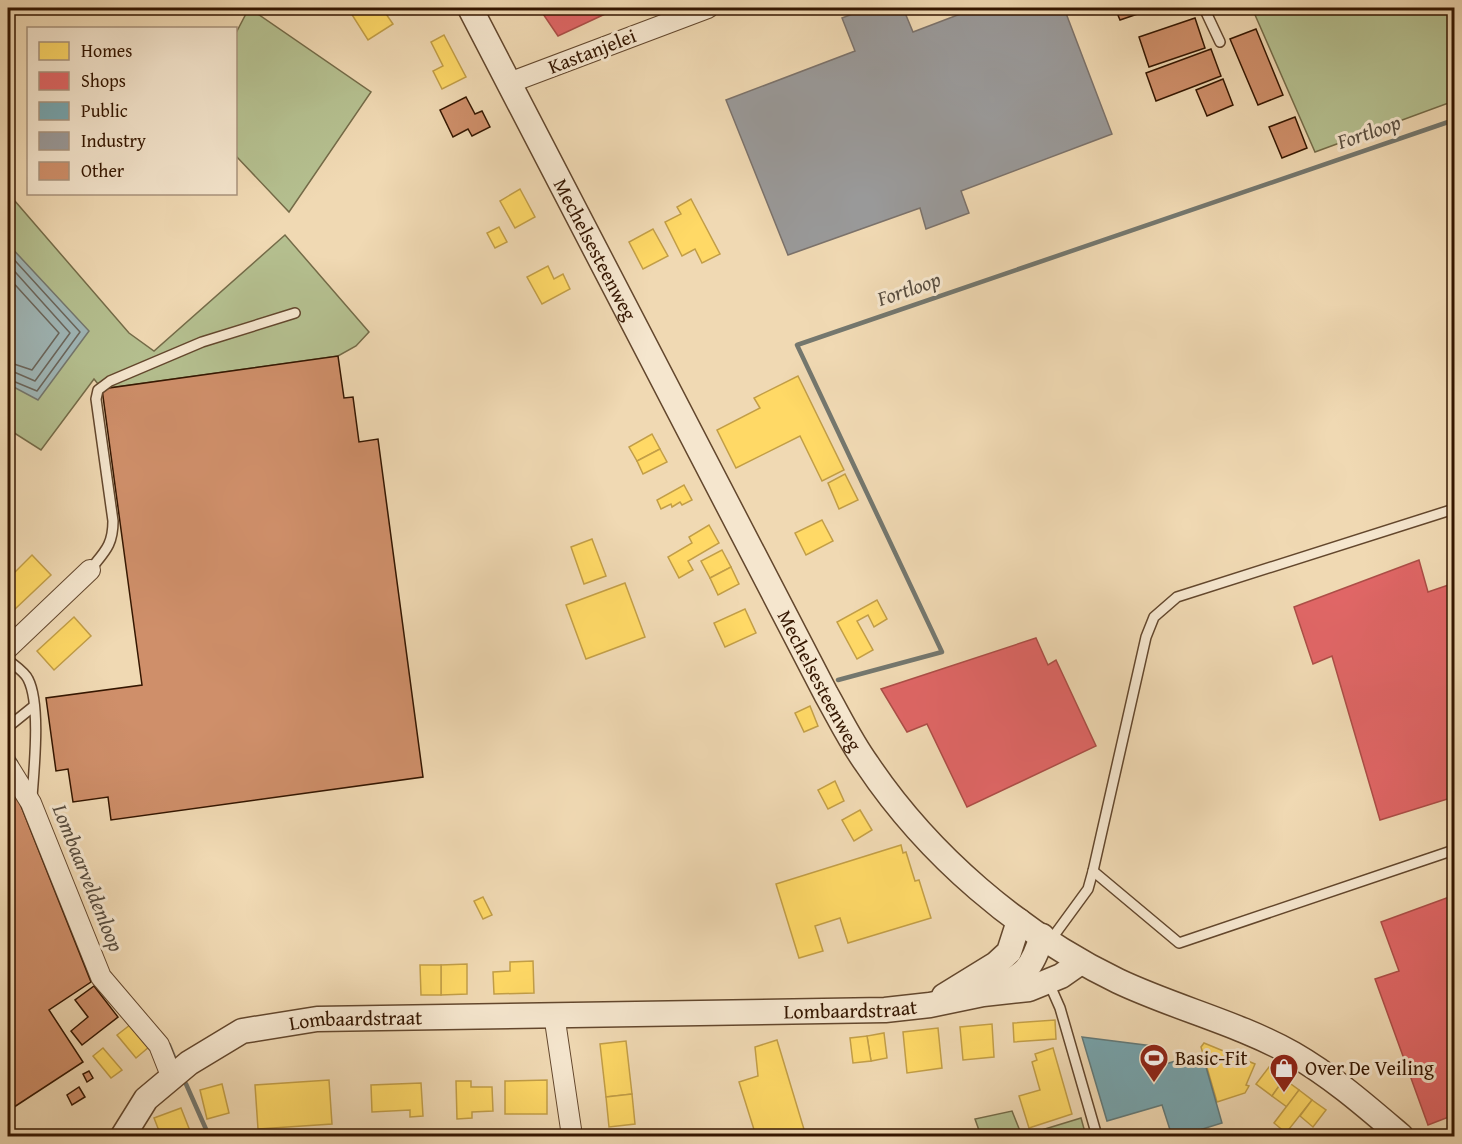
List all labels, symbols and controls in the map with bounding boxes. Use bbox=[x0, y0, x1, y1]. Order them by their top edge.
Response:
street label: Kastanjelei bbox=[544, 20, 640, 81]
legend bbox=[27, 27, 237, 195]
text: Homes bbox=[81, 37, 132, 64]
text: Shops bbox=[81, 67, 126, 94]
text: Public bbox=[81, 97, 128, 124]
water label: Fortloop bbox=[1332, 106, 1405, 157]
text: Industry bbox=[81, 127, 146, 154]
text: Other bbox=[81, 157, 125, 184]
street label: Mechelsesteenweg bbox=[547, 173, 645, 325]
water label: Fortloop bbox=[872, 263, 945, 314]
street label: Mechelsesteenweg bbox=[771, 605, 870, 756]
water label: Lombaarveldenloop bbox=[44, 798, 132, 956]
street label: Lombaardstraat bbox=[784, 992, 918, 1026]
street label: Lombaardstraat bbox=[287, 1002, 422, 1037]
sports icon: Basic-Fit bbox=[1138, 1042, 1170, 1084]
place label: Basic-Fit bbox=[1175, 1043, 1248, 1072]
shop icon: Over De Veiling bbox=[1268, 1052, 1300, 1094]
place label: Over De Veiling bbox=[1305, 1053, 1434, 1082]

